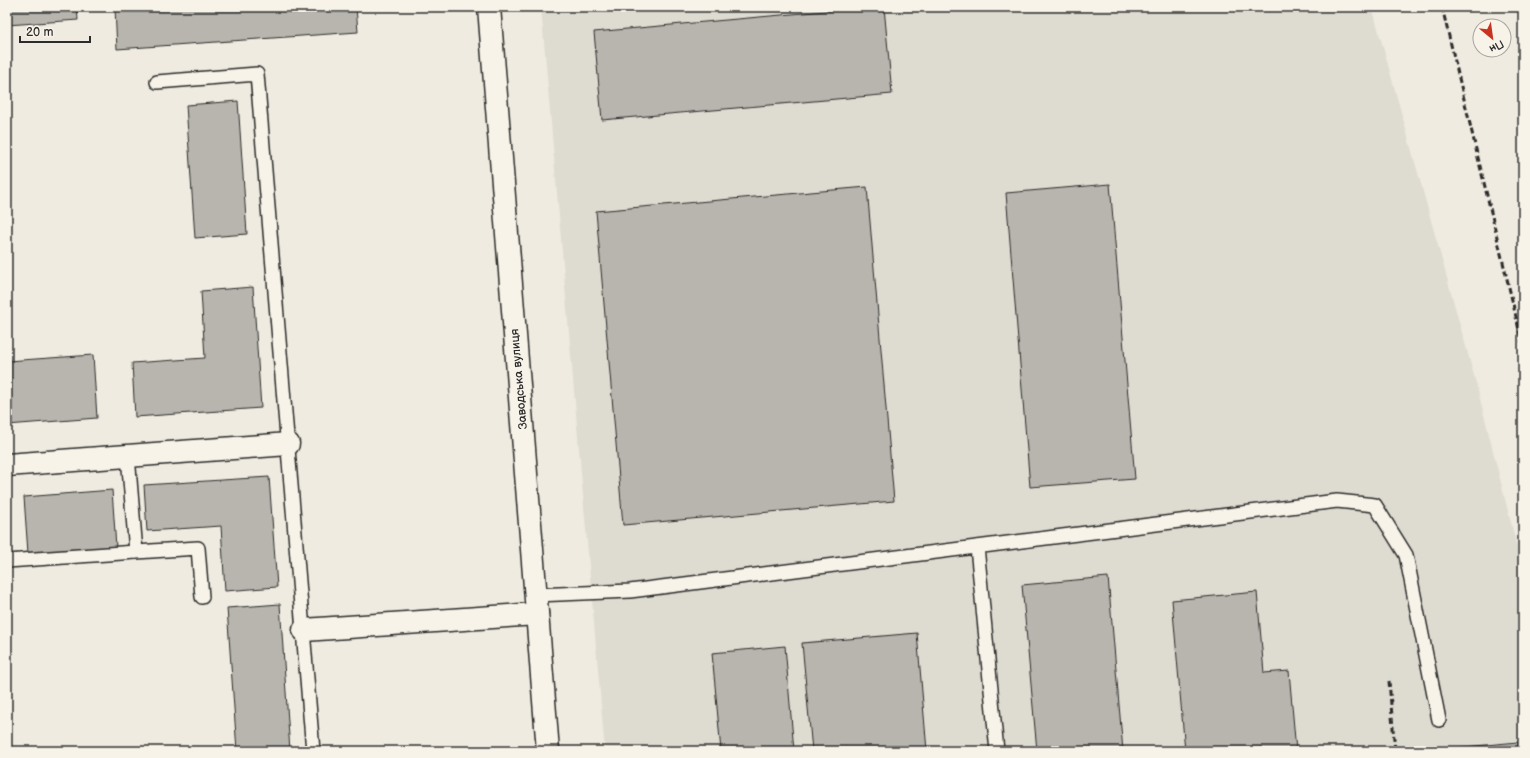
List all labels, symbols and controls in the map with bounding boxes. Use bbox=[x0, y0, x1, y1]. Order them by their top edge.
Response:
scale bar bbox=[20, 18, 90, 44]
north arrow bbox=[1472, 18, 1512, 58]
text: 20 m bbox=[26, 25, 53, 40]
text: Пн bbox=[1487, 37, 1506, 56]
street label: Заводська вулиця bbox=[507, 328, 531, 430]

